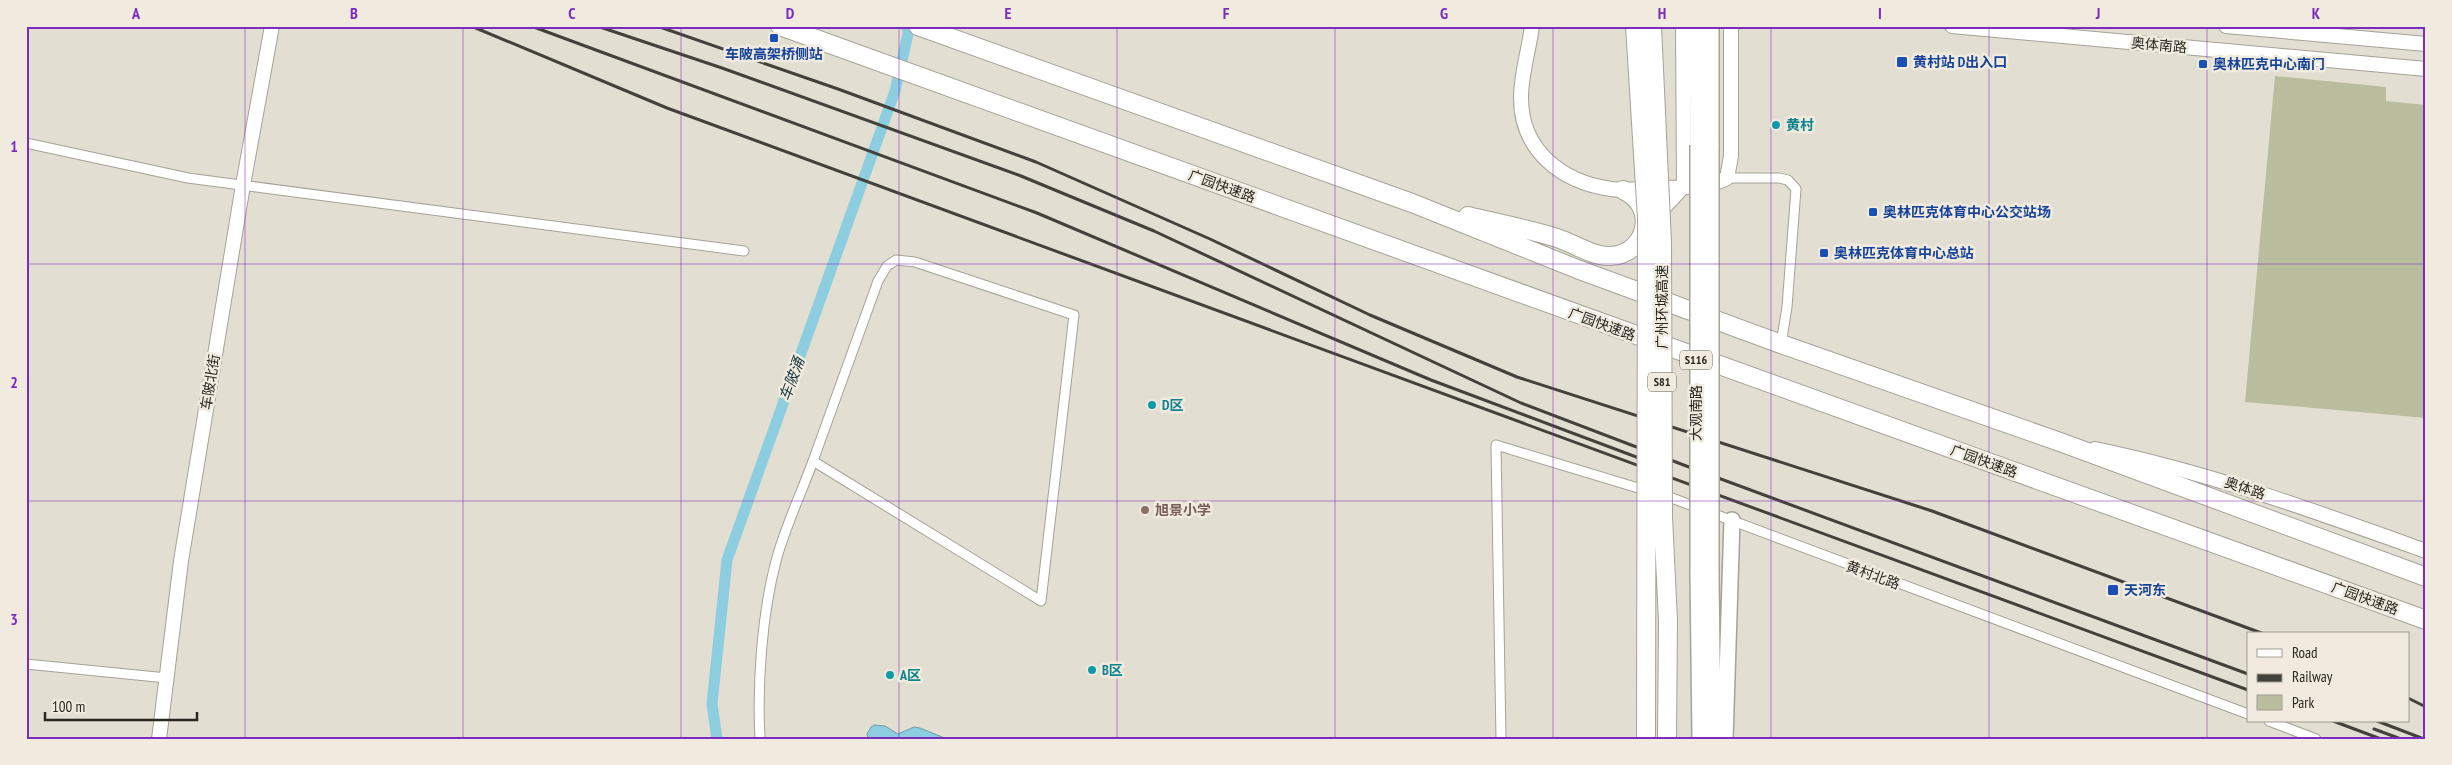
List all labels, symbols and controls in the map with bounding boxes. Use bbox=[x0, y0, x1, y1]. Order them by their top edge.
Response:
text: A bbox=[131, 3, 141, 23]
text: B bbox=[350, 3, 358, 23]
text: C bbox=[568, 3, 576, 23]
text: D bbox=[786, 3, 795, 23]
text: E bbox=[1005, 3, 1012, 23]
text: F bbox=[1223, 3, 1230, 23]
text: G bbox=[1440, 3, 1448, 23]
text: H bbox=[1658, 3, 1666, 23]
text: I bbox=[1878, 3, 1882, 23]
text: J bbox=[2095, 3, 2100, 23]
text: K bbox=[2312, 3, 2321, 23]
marker: 车陂高架桥侧站 bbox=[768, 32, 780, 44]
street label: 奥体南路 bbox=[2130, 34, 2188, 56]
place label: 车陂高架桥侧站 bbox=[725, 45, 823, 63]
place label: 黄村站 D出入口 bbox=[1913, 53, 2007, 71]
marker: 黄村站 D出入口 bbox=[1895, 55, 1909, 69]
place label: 奥林匹克中心南门 bbox=[2213, 55, 2325, 73]
marker: 奥林匹克中心南门 bbox=[2197, 58, 2209, 70]
place label: 黄村 bbox=[1786, 116, 1814, 134]
marker: 黄村 bbox=[1770, 119, 1782, 131]
text: 1 bbox=[10, 136, 18, 156]
street label: 广园快速路 bbox=[1186, 166, 1258, 206]
place label: 奥林匹克体育中心公交站场 bbox=[1883, 203, 2051, 221]
marker: 奥林匹克体育中心公交站场 bbox=[1867, 206, 1879, 218]
place label: 奥林匹克体育中心总站 bbox=[1834, 244, 1974, 262]
marker: 奥林匹克体育中心总站 bbox=[1818, 247, 1830, 259]
street label: 广州环城高速 bbox=[1653, 265, 1671, 349]
street label: 广园快速路 bbox=[1566, 304, 1638, 344]
road number: S116 bbox=[1680, 350, 1712, 370]
street label: 车陂北街 bbox=[197, 353, 223, 411]
water label: 车陂涌 bbox=[775, 353, 809, 403]
text: 2 bbox=[10, 372, 18, 392]
road number: S81 bbox=[1648, 372, 1676, 392]
street label: 大观南路 bbox=[1687, 385, 1705, 441]
place label: D区 bbox=[1162, 396, 1184, 414]
marker: D区 bbox=[1146, 399, 1158, 411]
street label: 广园快速路 bbox=[1948, 441, 2020, 481]
street label: 奥体路 bbox=[2222, 473, 2268, 503]
place label: 旭景小学 bbox=[1155, 501, 1211, 519]
marker: 旭景小学 bbox=[1139, 504, 1151, 516]
street label: 黄村北路 bbox=[1844, 557, 1902, 593]
street label: 广园快速路 bbox=[2329, 578, 2401, 618]
place label: 天河东 bbox=[2124, 581, 2166, 599]
marker: 天河东 bbox=[2106, 583, 2120, 597]
text: 3 bbox=[10, 609, 18, 629]
legend bbox=[2247, 632, 2410, 722]
text: Road bbox=[2292, 643, 2318, 662]
place label: B区 bbox=[1102, 661, 1123, 679]
marker: B区 bbox=[1086, 664, 1098, 676]
place label: A区 bbox=[899, 666, 921, 684]
text: Railway bbox=[2292, 667, 2333, 686]
marker: A区 bbox=[884, 669, 896, 681]
scale bar bbox=[45, 690, 198, 722]
text: Park bbox=[2292, 693, 2314, 712]
text: 100 m bbox=[52, 697, 85, 716]

